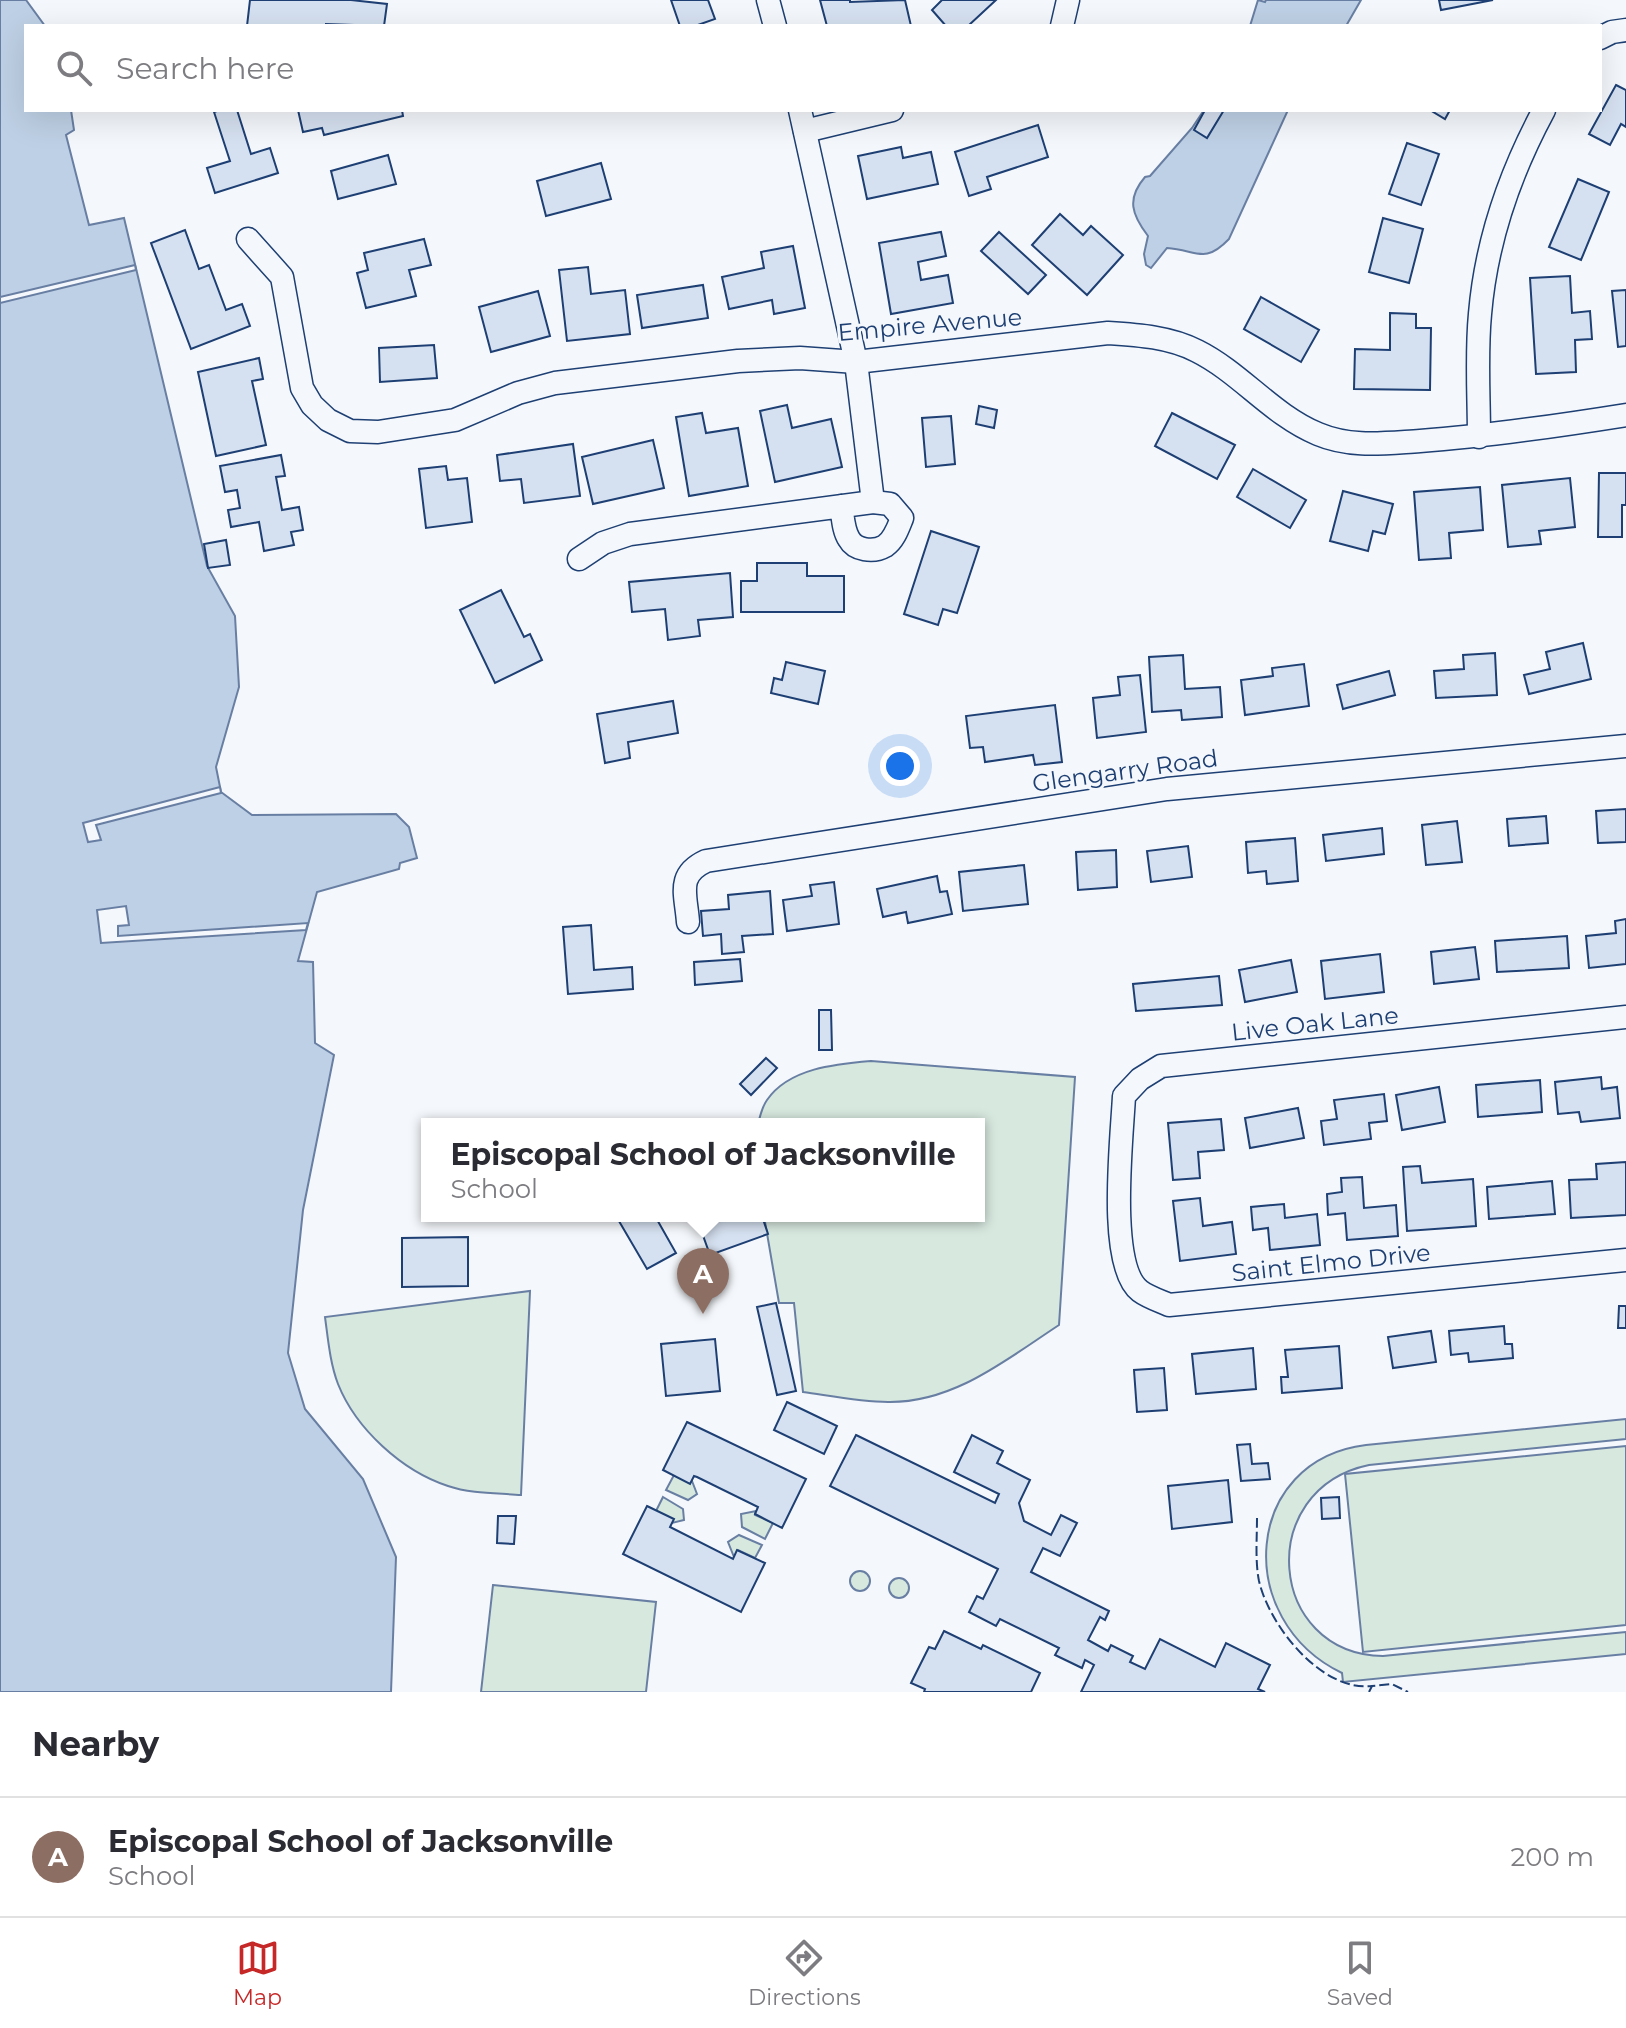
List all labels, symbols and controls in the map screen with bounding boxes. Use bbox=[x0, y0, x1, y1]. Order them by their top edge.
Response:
search box bbox=[24, 24, 1602, 112]
icon: search bbox=[52, 46, 96, 90]
text: Search here bbox=[116, 50, 294, 87]
street label: Empire Avenue bbox=[837, 302, 1023, 347]
street label: Glengarry Road bbox=[1030, 743, 1220, 798]
your location bbox=[880, 746, 920, 786]
street label: Live Oak Lane bbox=[1230, 1000, 1400, 1047]
popup bbox=[421, 1118, 985, 1222]
text: Episcopal School of Jacksonville bbox=[450, 1136, 956, 1173]
text: School bbox=[450, 1173, 538, 1205]
street label: Saint Elmo Drive bbox=[1230, 1238, 1432, 1287]
pin: A bbox=[677, 1248, 729, 1314]
text: Nearby bbox=[32, 1723, 159, 1765]
text: Episcopal School of Jacksonville bbox=[108, 1823, 613, 1860]
text: A bbox=[48, 1841, 68, 1873]
text: 200 m bbox=[1510, 1841, 1594, 1873]
text: School bbox=[108, 1860, 196, 1892]
tab: Map bbox=[233, 1936, 282, 2011]
tab: Directions bbox=[748, 1936, 861, 2011]
tab: Saved bbox=[1327, 1936, 1393, 2011]

